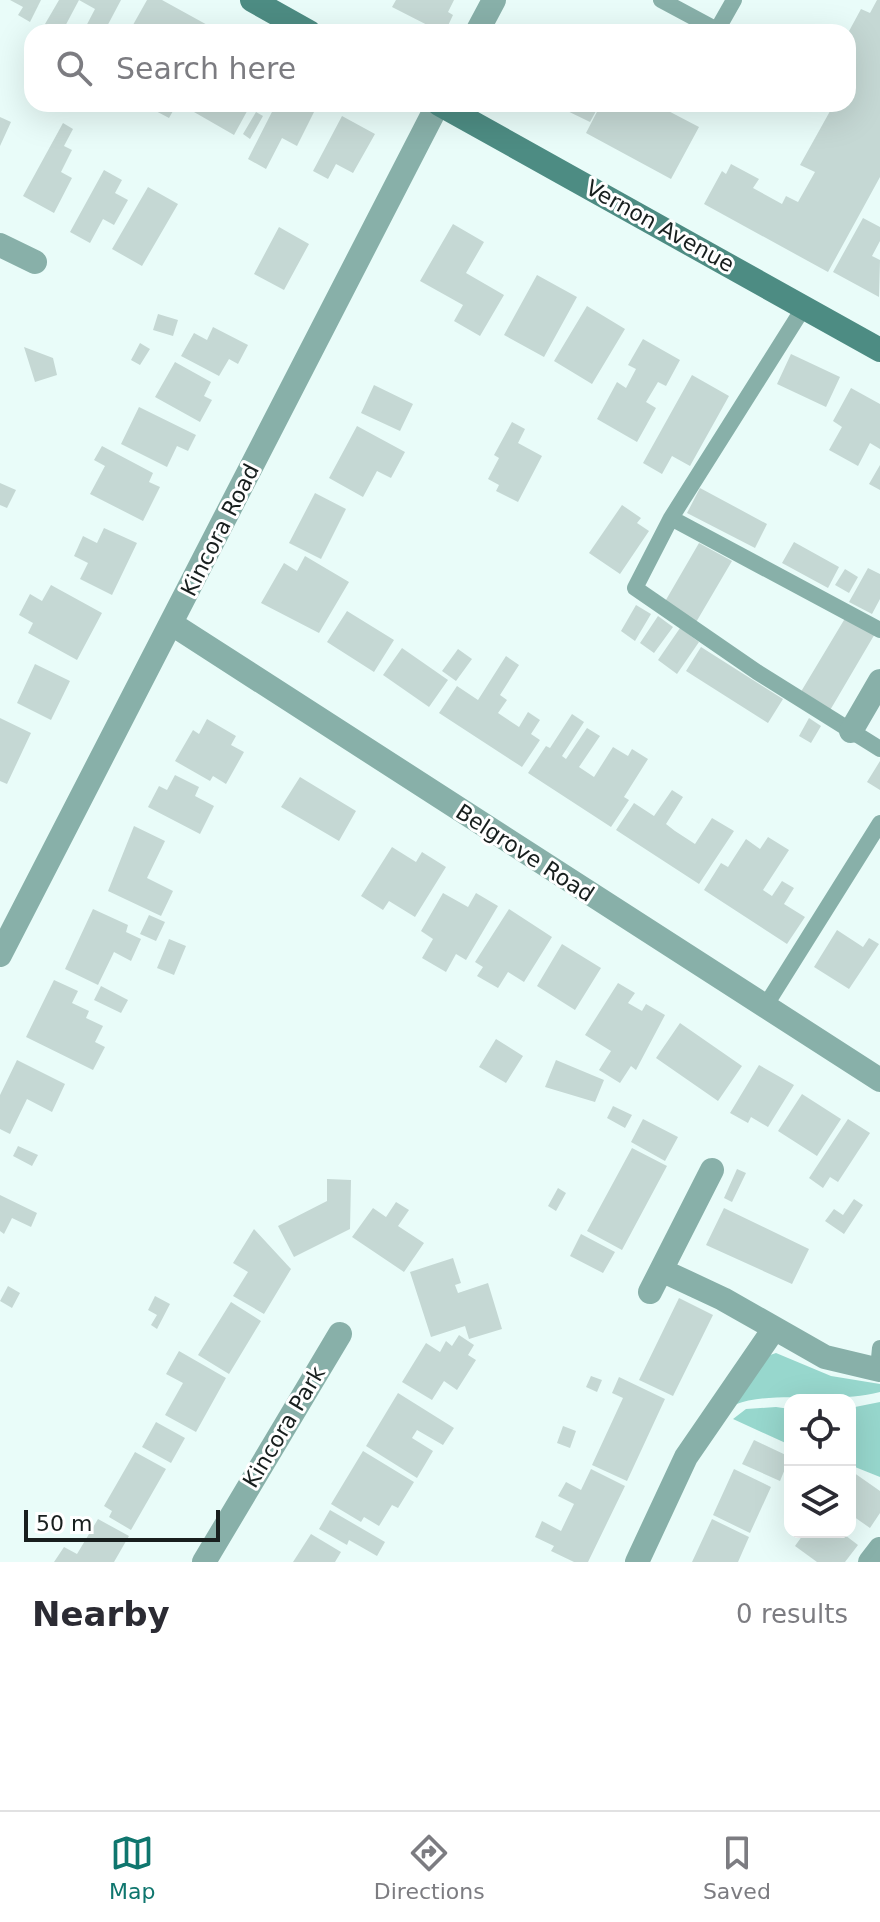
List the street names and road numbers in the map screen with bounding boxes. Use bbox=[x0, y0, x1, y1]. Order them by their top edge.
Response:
street label: Vernon Avenue bbox=[582, 175, 738, 277]
street label: Kincora Road bbox=[176, 460, 264, 600]
street label: Belgrove Road bbox=[451, 799, 599, 907]
street label: Kincora Park bbox=[238, 1362, 330, 1492]

